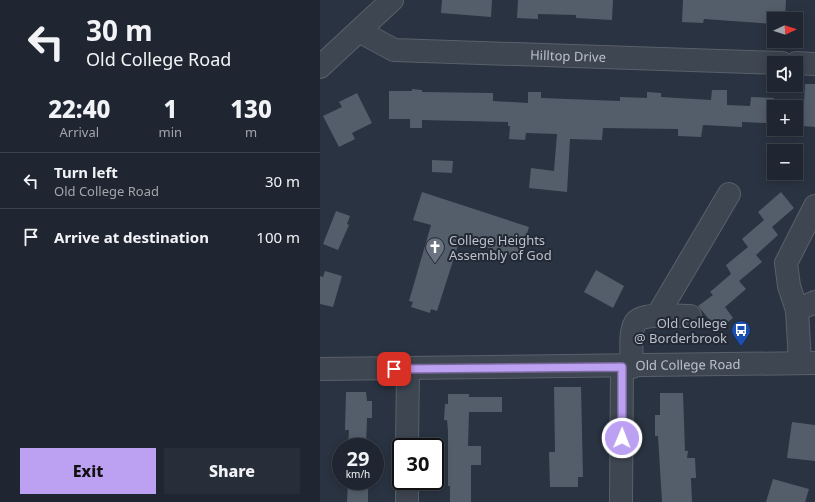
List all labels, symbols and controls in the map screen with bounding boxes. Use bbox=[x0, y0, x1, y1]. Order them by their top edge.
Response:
text: 30 m bbox=[86, 11, 153, 49]
north arrow bbox=[767, 12, 803, 48]
map controls bbox=[767, 12, 803, 180]
icon: left bbox=[20, 16, 72, 68]
street label: Hilltop Drive bbox=[530, 46, 606, 66]
text: Old College Road bbox=[86, 47, 231, 71]
button: sound bbox=[767, 56, 803, 92]
text: 22:40 bbox=[48, 92, 110, 125]
text: 1 bbox=[163, 92, 177, 125]
text: 130 bbox=[230, 92, 272, 125]
button: + bbox=[767, 100, 803, 136]
text: Arrival bbox=[59, 123, 99, 141]
text: min bbox=[159, 123, 182, 141]
text: m bbox=[245, 123, 257, 141]
button: − bbox=[767, 144, 803, 180]
text: Turn left bbox=[54, 162, 118, 182]
icon: left bbox=[20, 170, 42, 192]
text: 30 m bbox=[265, 171, 300, 191]
text: Old College Road bbox=[54, 182, 159, 200]
icon: arrive bbox=[20, 226, 42, 248]
text: Arrive at destination bbox=[54, 227, 209, 247]
text: 100 m bbox=[256, 227, 300, 247]
place label: College Heights Assembly of God bbox=[449, 231, 552, 264]
church icon: College Heights Assembly of God bbox=[424, 236, 446, 264]
place label: Old College @ Borderbrook bbox=[634, 314, 727, 347]
bus stop icon: Old College @ Borderbrook bbox=[730, 319, 752, 347]
pin bbox=[377, 352, 411, 386]
street label: Old College Road bbox=[635, 355, 741, 374]
icon: arrive bbox=[383, 358, 405, 380]
position arrow bbox=[601, 417, 643, 459]
speed limit sign: 30 bbox=[392, 438, 444, 490]
text: 29 bbox=[347, 445, 369, 472]
button: Exit bbox=[20, 448, 156, 494]
button: Share bbox=[164, 448, 300, 494]
text: km/h bbox=[346, 467, 370, 481]

